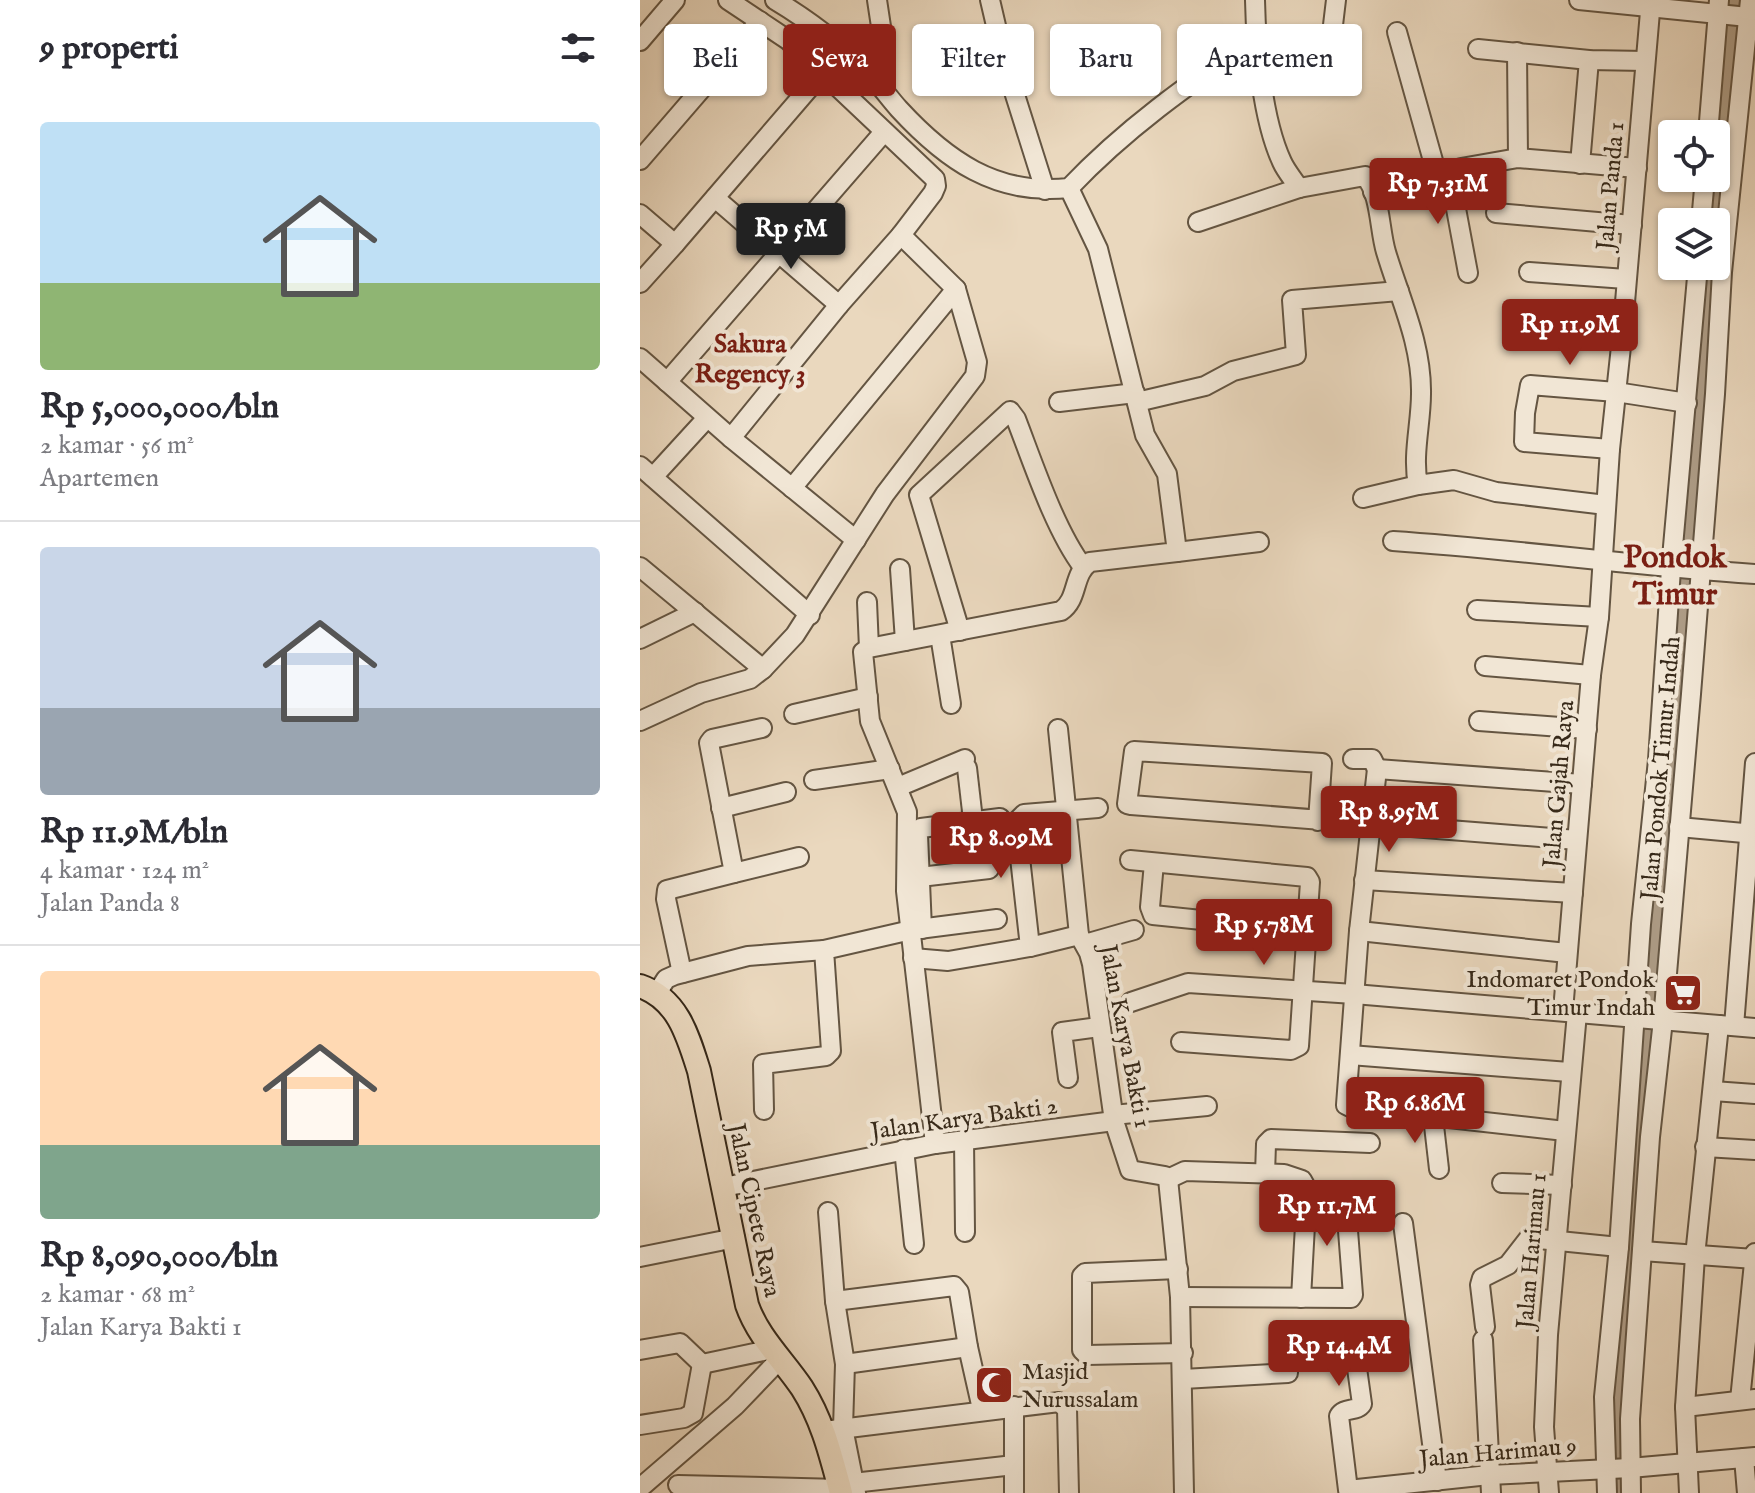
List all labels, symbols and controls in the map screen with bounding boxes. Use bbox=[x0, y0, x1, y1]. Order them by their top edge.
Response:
chip: Beli bbox=[664, 24, 767, 96]
chip: Sewa bbox=[783, 24, 896, 96]
chip: Filter bbox=[912, 24, 1034, 96]
chip: Baru bbox=[1050, 24, 1161, 96]
chip: Apartemen bbox=[1177, 24, 1362, 96]
icon: filters bbox=[556, 26, 600, 70]
text: 9 properti bbox=[40, 27, 179, 70]
map controls bbox=[1658, 120, 1730, 280]
button: locate bbox=[1658, 120, 1730, 192]
street label: Jalan Panda 1 bbox=[1590, 121, 1633, 255]
pin: Rp 7.31M bbox=[1355, 158, 1521, 226]
text: Rp 7.31M bbox=[1387, 167, 1489, 200]
icon: home bbox=[248, 174, 392, 318]
pin: Rp 5M bbox=[735, 203, 847, 271]
button: layers bbox=[1658, 208, 1730, 280]
text: Rp 5M bbox=[754, 212, 828, 245]
pin: Rp 11.9M bbox=[1487, 299, 1653, 367]
text: Rp 11.9M bbox=[1520, 308, 1620, 341]
district label: Sakura Regency 3 bbox=[695, 328, 805, 391]
text: Rp 5,000,000/bln bbox=[40, 386, 279, 429]
text: 2 kamar · 56 m² bbox=[40, 429, 194, 462]
text: Apartemen bbox=[40, 462, 159, 495]
district label: Pondok Timur bbox=[1623, 538, 1728, 616]
icon: home bbox=[248, 599, 392, 743]
street label: Jalan Pondok Timur Indah bbox=[1634, 635, 1689, 905]
street label: Jalan Gajah Raya bbox=[1536, 698, 1582, 872]
pin: Rp 8.95M bbox=[1306, 786, 1472, 854]
text: Rp 8.95M bbox=[1339, 795, 1439, 828]
text: Rp 11.9M/bln bbox=[40, 811, 228, 854]
pin: Rp 8.09M bbox=[918, 812, 1084, 880]
text: Rp 8.09M bbox=[949, 821, 1053, 854]
text: 4 kamar · 124 m² bbox=[40, 854, 209, 887]
text: Jalan Panda 8 bbox=[40, 887, 180, 920]
pin: Rp 5.78M bbox=[1181, 899, 1347, 967]
text: Rp 5.78M bbox=[1214, 908, 1314, 941]
street label: Jalan Karya Bakti 1 bbox=[1091, 939, 1158, 1131]
place label: Indomaret Pondok Timur Indah bbox=[1466, 965, 1655, 1024]
supermarket icon: Indomaret Pondok Timur Indah bbox=[1662, 972, 1704, 1014]
icon: home bbox=[248, 1023, 392, 1167]
pin: Rp 6.86M bbox=[1332, 1077, 1498, 1145]
text: Rp 6.86M bbox=[1364, 1086, 1466, 1119]
street label: Jalan Karya Bakti 2 bbox=[866, 1091, 1060, 1148]
street label: Jalan Cipete Raya bbox=[719, 1118, 787, 1301]
street label: Jalan Harimau 1 bbox=[1510, 1172, 1555, 1333]
pin: Rp 11.7M bbox=[1244, 1180, 1410, 1248]
text: Rp 11.7M bbox=[1277, 1189, 1377, 1222]
text: Rp 8,090,000/bln bbox=[40, 1235, 278, 1278]
text: 2 kamar · 68 m² bbox=[40, 1278, 195, 1311]
text: Jalan Karya Bakti 1 bbox=[40, 1311, 242, 1344]
pin: Rp 14.4M bbox=[1256, 1320, 1422, 1388]
text: Rp 14.4M bbox=[1286, 1329, 1392, 1362]
place label: Masjid Nurussalam bbox=[1022, 1357, 1139, 1416]
mosque icon: Masjid Nurussalam bbox=[973, 1364, 1015, 1406]
street label: Jalan Harimau 9 bbox=[1415, 1431, 1578, 1476]

